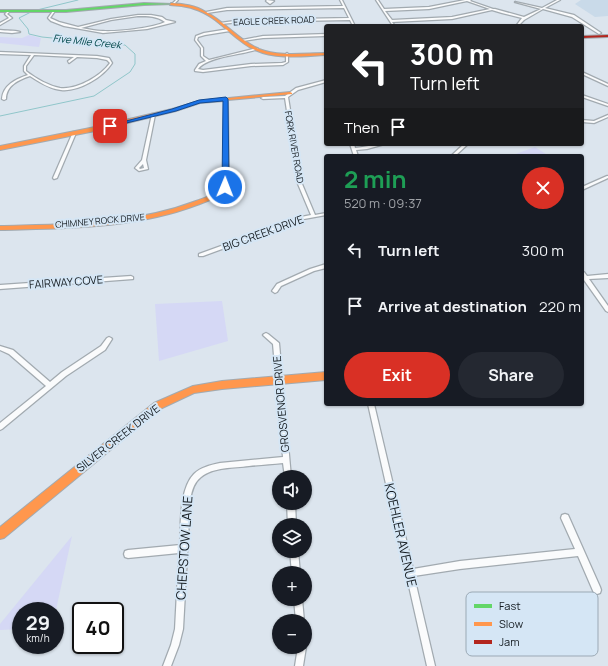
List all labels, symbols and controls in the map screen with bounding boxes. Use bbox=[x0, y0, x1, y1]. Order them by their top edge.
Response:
street label: EAGLE CREEK ROAD bbox=[233, 13, 315, 28]
water label: Five Mile Creek bbox=[52, 30, 124, 52]
text: 300 m bbox=[410, 35, 494, 73]
icon: left bbox=[344, 40, 396, 92]
text: Turn left bbox=[410, 71, 480, 95]
pin bbox=[93, 109, 127, 143]
street label: FORK RIVER ROAD bbox=[282, 110, 307, 184]
icon: arrive bbox=[99, 115, 121, 137]
icon: arrive bbox=[387, 116, 409, 138]
text: Then bbox=[344, 117, 379, 138]
text: 2 min bbox=[344, 162, 406, 195]
position arrow bbox=[204, 166, 246, 208]
button: close bbox=[522, 167, 564, 209]
text: 520 m · 09:37 bbox=[344, 194, 422, 212]
street label: CHIMNEY ROCK DRIVE bbox=[55, 210, 145, 231]
street label: BIG CREEK DRIVE bbox=[220, 211, 305, 254]
icon: left bbox=[344, 239, 366, 261]
text: Turn left bbox=[378, 240, 440, 261]
text: 300 m bbox=[522, 240, 564, 261]
street label: FAIRWAY COVE bbox=[29, 271, 103, 292]
icon: arrive bbox=[344, 295, 366, 317]
text: Arrive at destination bbox=[378, 296, 527, 317]
text: 220 m bbox=[539, 296, 581, 317]
button: Exit bbox=[344, 352, 450, 398]
button: Share bbox=[458, 352, 564, 398]
street label: GROSVENOR DRIVE bbox=[269, 355, 292, 453]
street label: SILVER CREEK DRIVE bbox=[73, 400, 162, 475]
map controls bbox=[272, 470, 312, 654]
button: sound bbox=[272, 470, 312, 510]
street label: KOEHLER AVENUE bbox=[380, 481, 422, 589]
street label: CHEPSTOW LANE bbox=[171, 495, 197, 601]
button: layers bbox=[272, 518, 312, 558]
button: + bbox=[272, 566, 312, 606]
legend bbox=[466, 592, 598, 656]
text: Fast bbox=[499, 598, 521, 613]
speed limit sign: 40 bbox=[72, 602, 124, 654]
text: 29 bbox=[26, 609, 50, 636]
button: − bbox=[272, 614, 312, 654]
text: Slow bbox=[499, 616, 524, 631]
text: km/h bbox=[26, 631, 50, 645]
text: Jam bbox=[499, 634, 520, 649]

